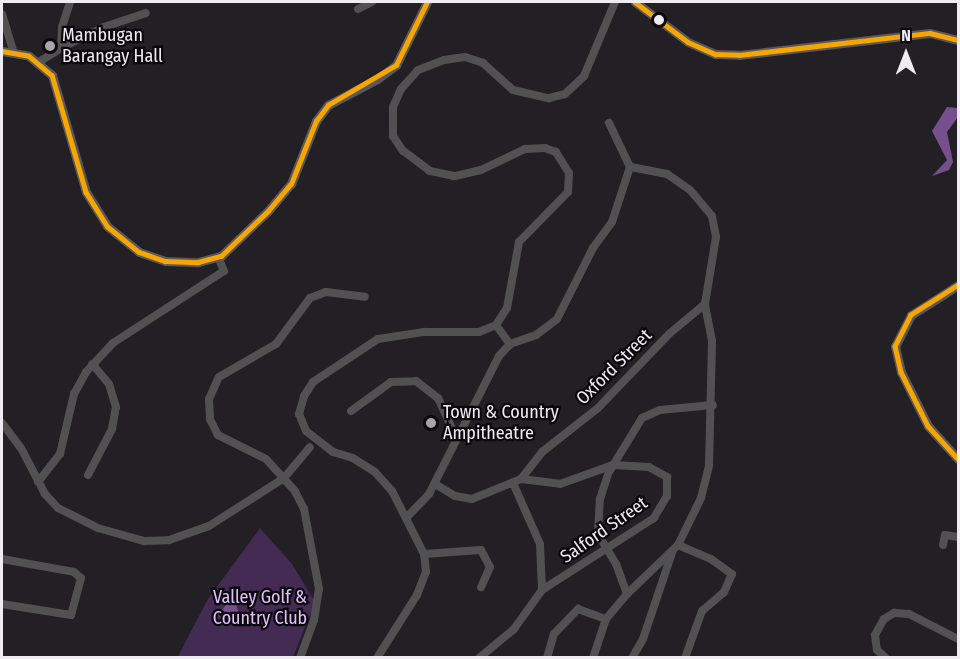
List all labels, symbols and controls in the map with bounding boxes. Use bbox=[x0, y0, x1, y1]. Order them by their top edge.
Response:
unlabelled marker bbox=[653, 14, 665, 26]
north arrow bbox=[876, 24, 936, 84]
place label: Mambugan Barangay Hall bbox=[62, 25, 163, 68]
text: N bbox=[901, 26, 911, 45]
marker: Mambugan Barangay Hall bbox=[43, 39, 57, 53]
street label: Oxford Street bbox=[572, 325, 656, 409]
place label: Town & Country Ampitheatre bbox=[443, 402, 559, 444]
marker: Town & Country Ampitheatre bbox=[424, 416, 438, 430]
street label: Salford Street bbox=[556, 492, 652, 568]
park label: Valley Golf & Country Club bbox=[213, 587, 307, 630]

